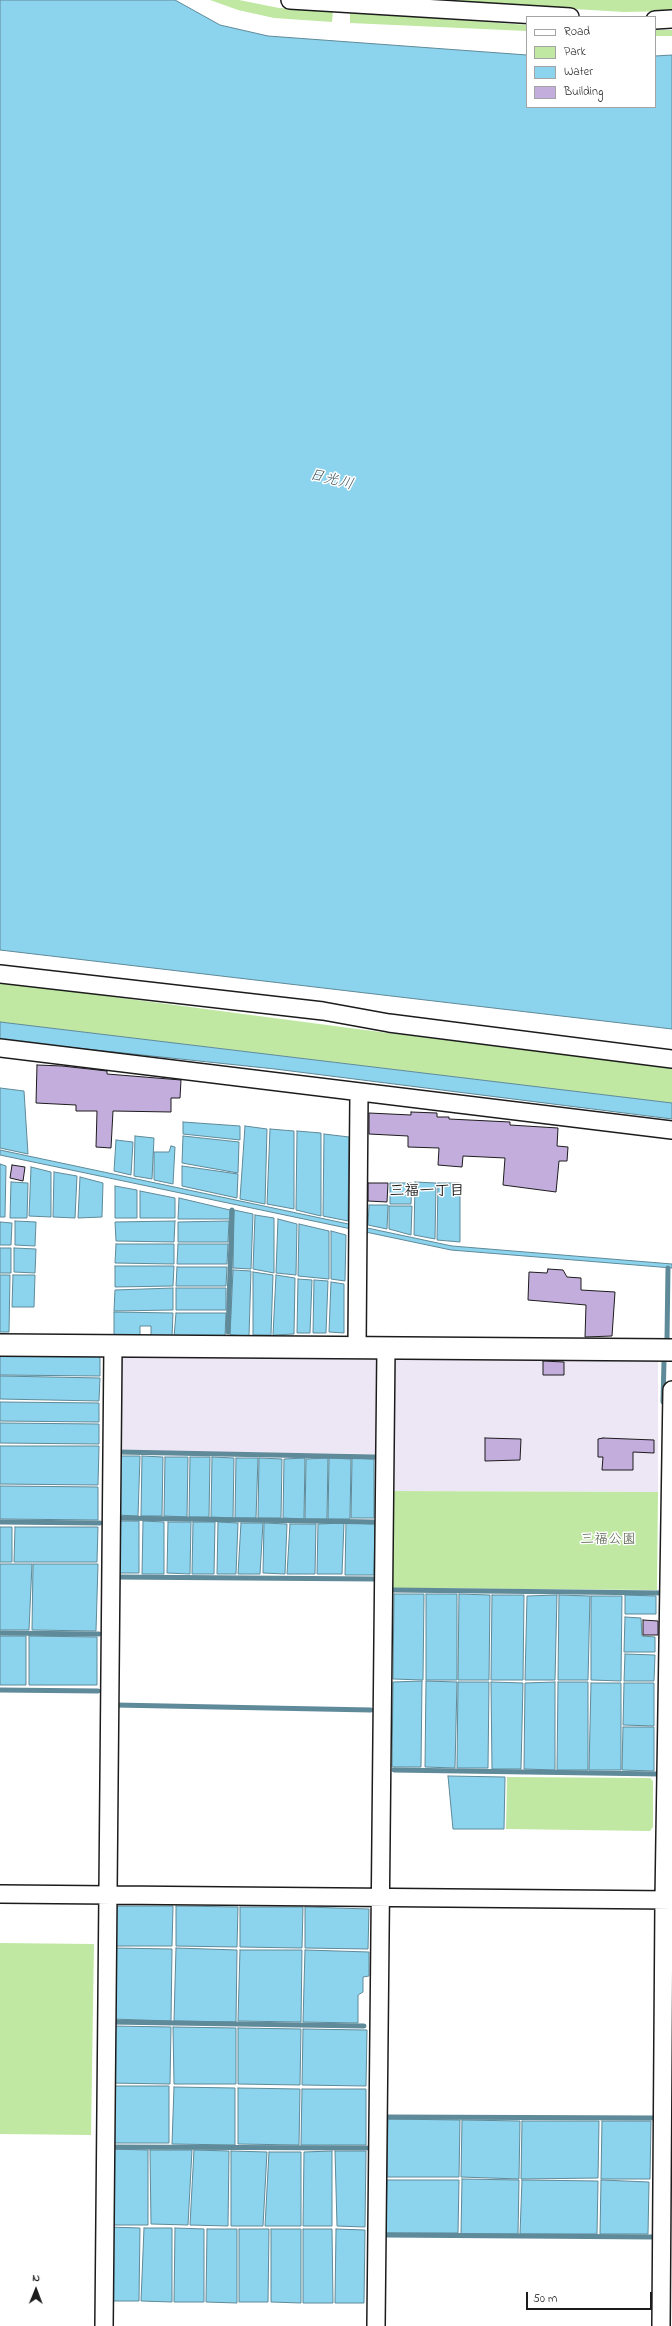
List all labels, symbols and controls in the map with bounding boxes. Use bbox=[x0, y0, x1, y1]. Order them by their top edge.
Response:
legend bbox=[526, 16, 656, 108]
text: Road bbox=[564, 23, 590, 41]
text: Park bbox=[564, 43, 586, 61]
text: Water bbox=[564, 63, 593, 81]
text: Building bbox=[564, 83, 603, 101]
water label: 日光川 bbox=[307, 467, 355, 495]
district label: 三福一丁目 bbox=[390, 1184, 464, 1202]
park label: 三福公園 bbox=[580, 1533, 636, 1549]
north arrow bbox=[16, 2270, 56, 2310]
text: N bbox=[32, 2270, 40, 2286]
scale bar bbox=[528, 2284, 654, 2310]
text: 50 m bbox=[533, 2290, 557, 2308]

